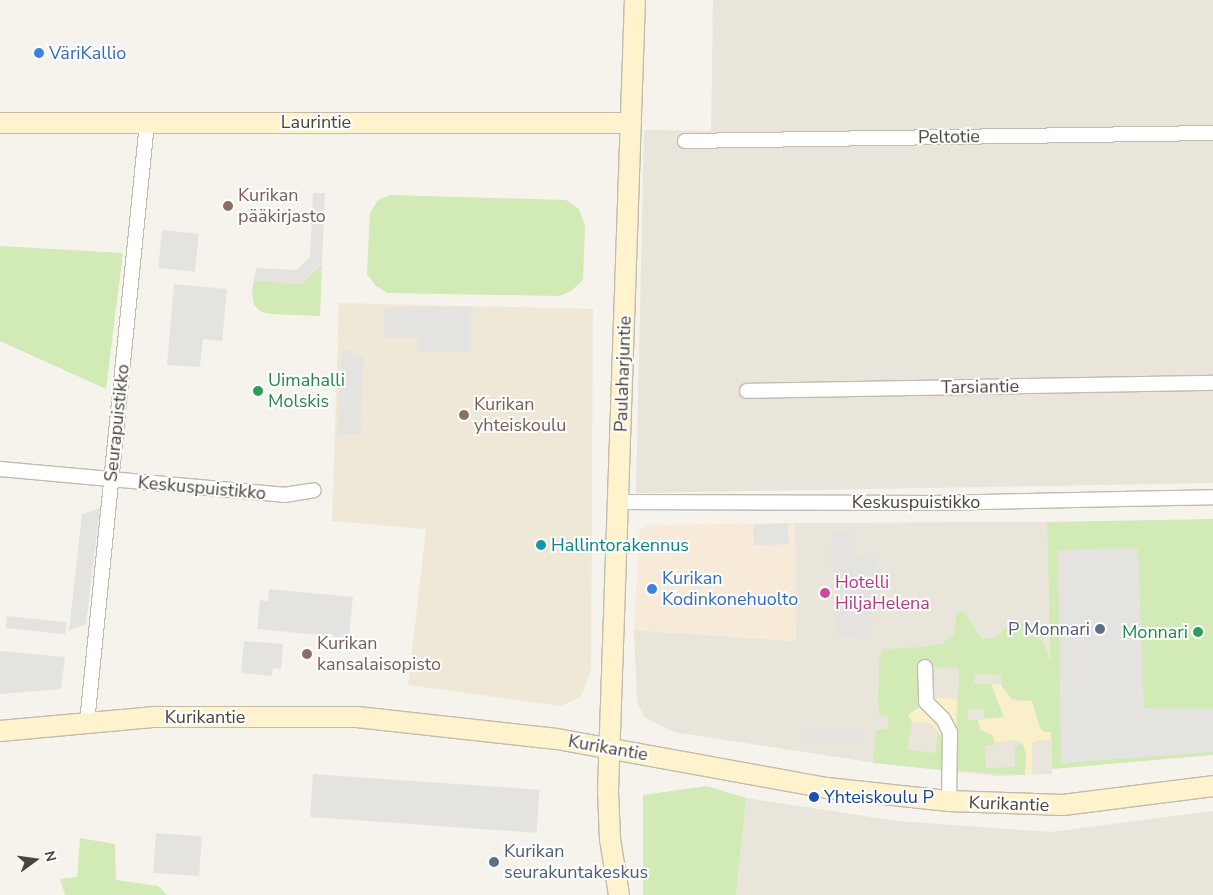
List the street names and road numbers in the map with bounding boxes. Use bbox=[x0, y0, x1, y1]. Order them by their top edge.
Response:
street label: Laurintie bbox=[281, 111, 351, 133]
street label: Peltotie bbox=[918, 126, 980, 148]
street label: Paulaharjuntie bbox=[610, 316, 636, 432]
street label: Seurapuistikko bbox=[100, 363, 134, 483]
street label: Tarsiantie bbox=[941, 376, 1019, 398]
street label: Keskuspuistikko bbox=[137, 472, 267, 504]
street label: Keskuspuistikko bbox=[852, 491, 980, 513]
street label: Kurikantie bbox=[165, 706, 245, 728]
street label: Kurikantie bbox=[566, 730, 650, 766]
street label: Kurikantie bbox=[968, 792, 1050, 816]

